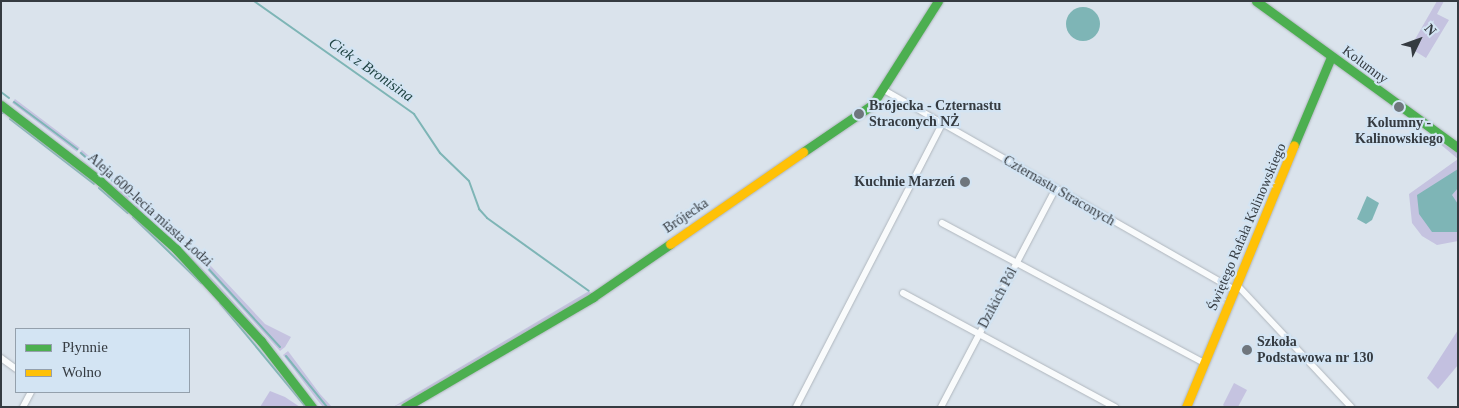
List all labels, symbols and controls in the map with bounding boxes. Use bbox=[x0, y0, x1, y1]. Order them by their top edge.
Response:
north arrow bbox=[1394, 15, 1444, 65]
text: N bbox=[1422, 21, 1439, 38]
water label: Ciek z Bronisina bbox=[325, 34, 417, 106]
street label: Kolumny bbox=[1339, 42, 1391, 88]
place label: Brójecka - Czternastu Straconych NŻ bbox=[869, 98, 1001, 130]
marker: Kolumny - Kalinowskiego bbox=[1393, 101, 1405, 113]
marker: Brójecka - Czternastu Straconych NŻ bbox=[853, 108, 865, 120]
place label: Kolumny - Kalinowskiego bbox=[1355, 115, 1443, 148]
street label: Świętego Rafała Kalinowskiego bbox=[1204, 141, 1290, 313]
street label: Aleja 600-lecia miasta Łodzi bbox=[84, 150, 216, 270]
street label: Czternastu Straconych bbox=[1000, 152, 1118, 230]
place label: Kuchnie Marzeń bbox=[854, 174, 955, 190]
marker: Kuchnie Marzeń bbox=[959, 176, 971, 188]
street label: Brójecka bbox=[660, 195, 712, 237]
street label: Dzikich Pól bbox=[975, 265, 1021, 331]
legend bbox=[15, 328, 190, 393]
place label: Szkoła Podstawowa nr 130 bbox=[1257, 334, 1374, 367]
text: Płynnie bbox=[62, 339, 108, 355]
marker: Szkoła Podstawowa nr 130 bbox=[1241, 344, 1253, 356]
text: Wolno bbox=[62, 364, 102, 380]

